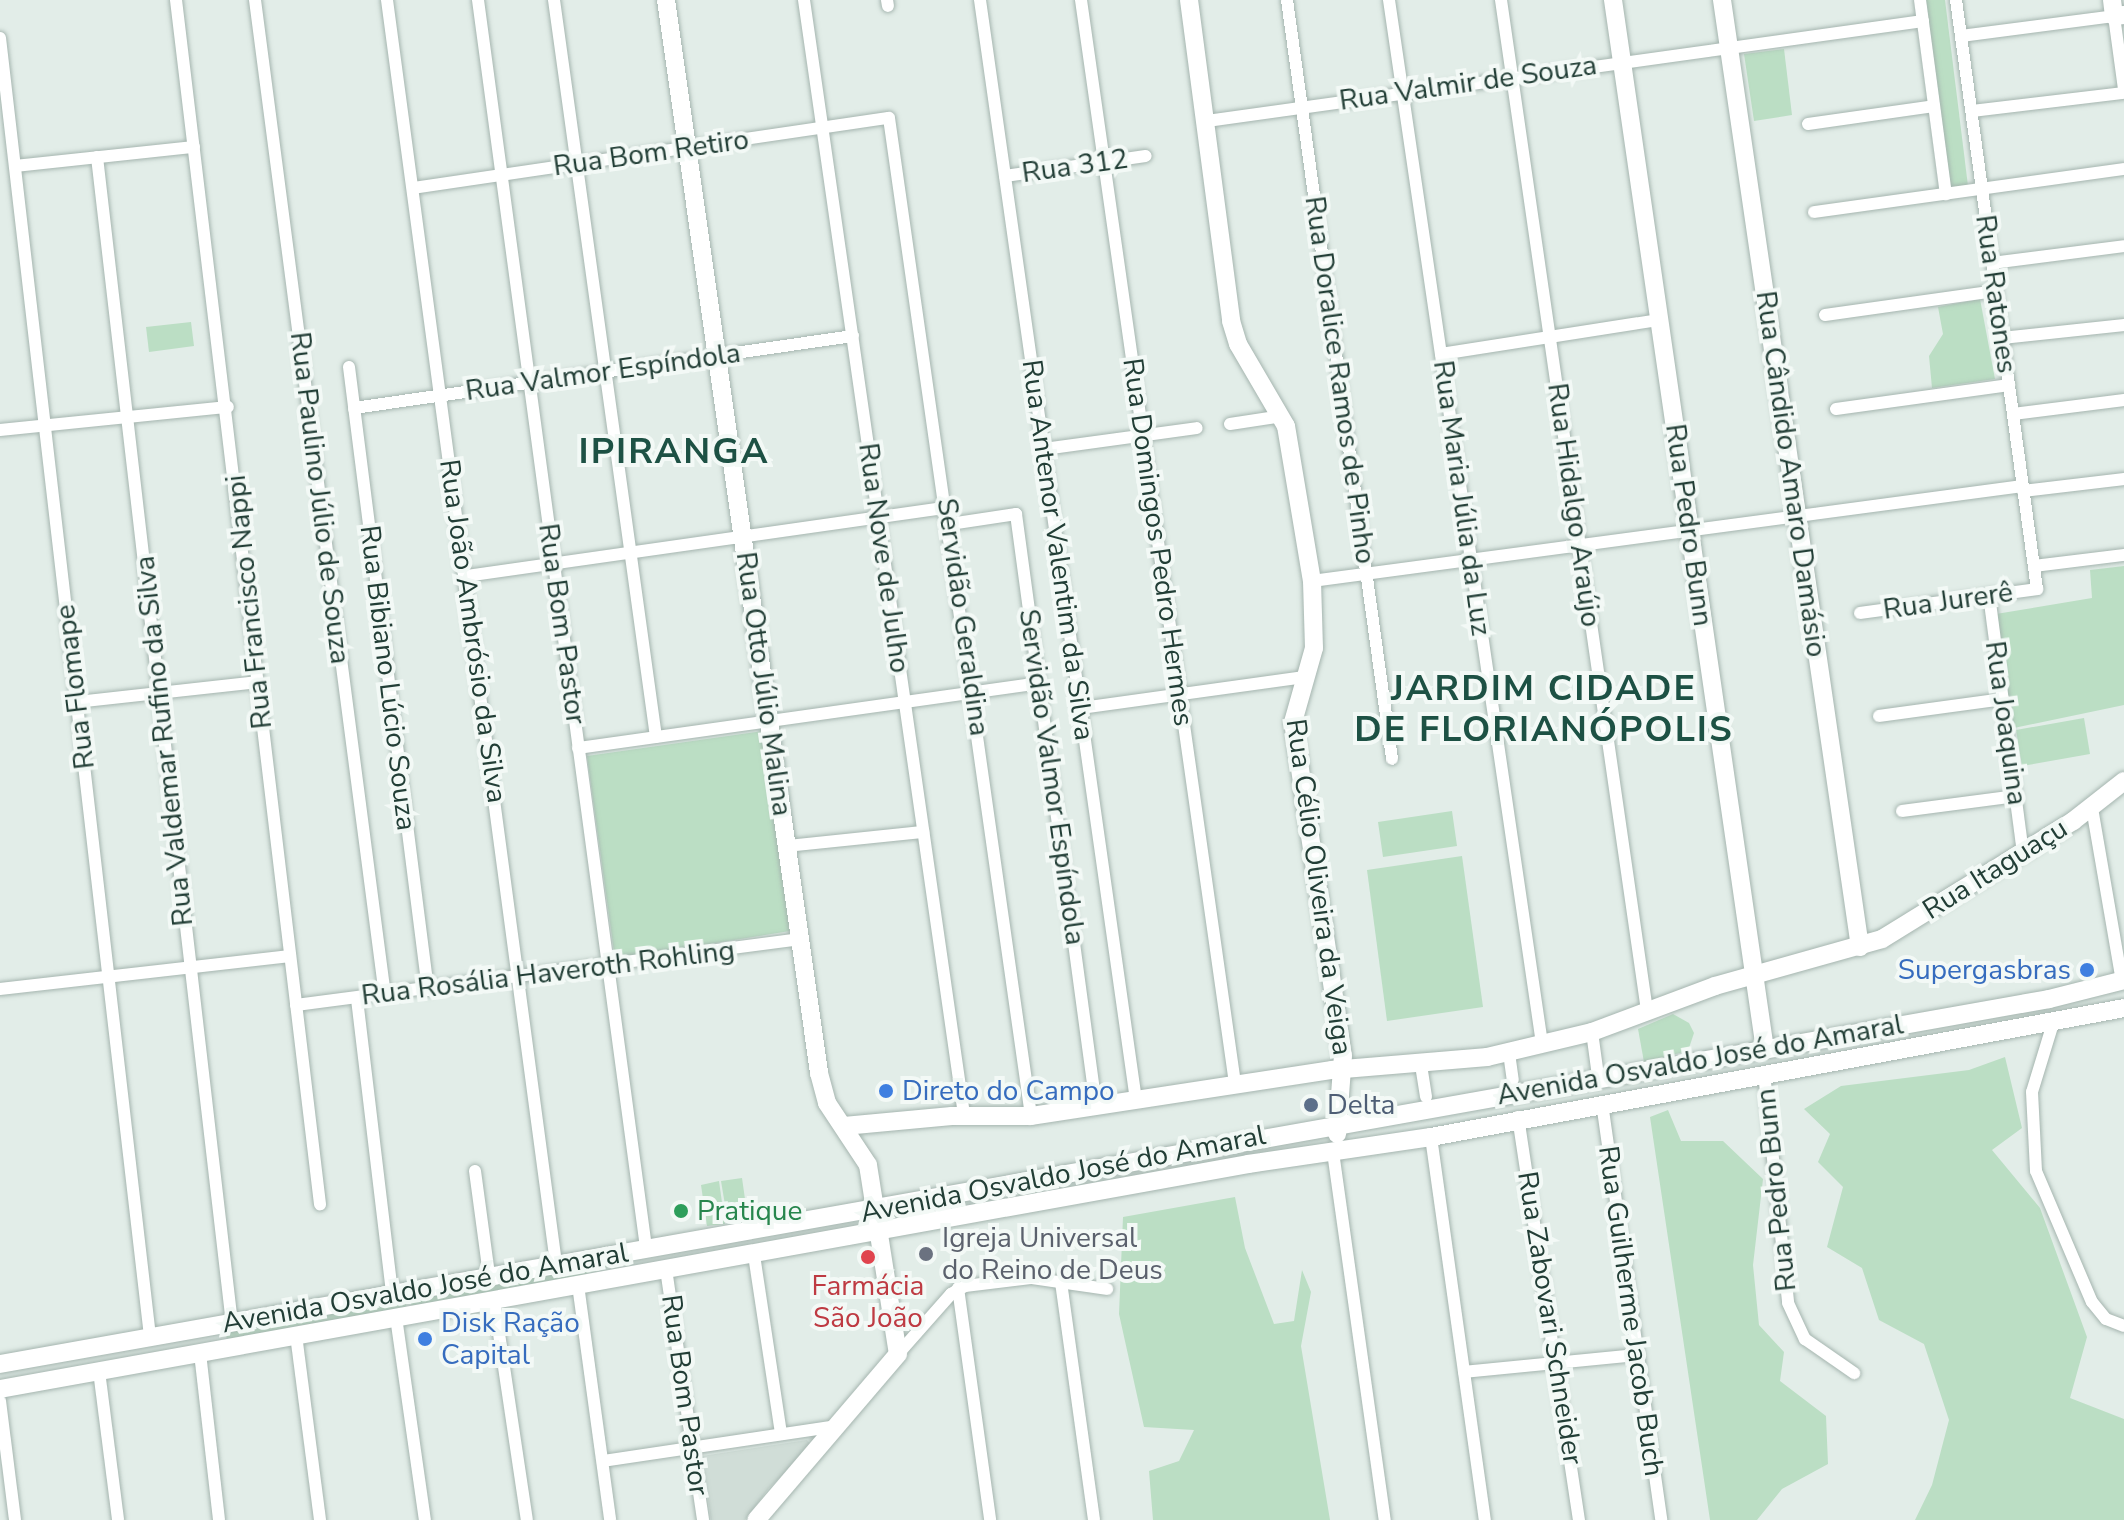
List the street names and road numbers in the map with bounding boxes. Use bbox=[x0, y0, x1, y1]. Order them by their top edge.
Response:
street label: Rua Valmir de Souza bbox=[1337, 48, 1599, 118]
street label: Rua Bom Retiro bbox=[551, 123, 751, 183]
street label: Rua 312 bbox=[1020, 142, 1130, 190]
street label: Rua Doralice Ramos de Pinho bbox=[1298, 194, 1382, 566]
street label: Rua Ratones bbox=[1968, 213, 2024, 375]
street label: Rua Cândido Amaro Damásio bbox=[1749, 289, 1833, 659]
street label: Rua Paulino Júlio de Souza bbox=[283, 330, 357, 666]
street label: Rua Valmor Espíndola bbox=[463, 336, 743, 408]
street label: Rua Domingos Pedro Hermes bbox=[1116, 356, 1200, 728]
street label: Rua Antenor Valentim da Silva bbox=[1015, 358, 1101, 742]
street label: Rua Maria Júlia da Luz bbox=[1426, 358, 1498, 638]
street label: Rua Hidalgo Araújo bbox=[1540, 381, 1608, 629]
street label: Rua Pedro Bunn bbox=[1658, 422, 1720, 628]
street label: Rua Nove de Julho bbox=[851, 441, 917, 675]
street label: Rua João Ambrósio da Silva bbox=[432, 457, 514, 805]
street label: Rua Francisco Nappi bbox=[219, 473, 279, 731]
street label: Servidão Geraldina bbox=[930, 496, 996, 738]
street label: Rua Bom Pastor bbox=[531, 521, 593, 727]
street label: Rua Bibiano Lúcio Souza bbox=[353, 523, 423, 833]
street label: Rua Otto Júlio Malina bbox=[729, 550, 799, 818]
street label: Rua Valdemar Rufino da Silva bbox=[128, 554, 200, 928]
street label: Rua Jurerê bbox=[1881, 575, 2015, 627]
street label: Rua Flomape bbox=[48, 603, 102, 771]
street label: Servidão Valmor Espíndola bbox=[1012, 607, 1092, 947]
street label: Rua Joaquina bbox=[1978, 639, 2034, 807]
street label: Rua Célio Oliveira da Veiga bbox=[1279, 717, 1359, 1057]
street label: Rua Itaguaçu bbox=[1917, 811, 2073, 927]
street label: Rua Rosália Haveroth Rohling bbox=[359, 933, 737, 1013]
street label: Avenida Osvaldo José do Amaral bbox=[1494, 1008, 1906, 1112]
street label: Rua Pedro Bunn bbox=[1749, 1087, 1803, 1293]
street label: Avenida Osvaldo José do Amaral bbox=[858, 1118, 1268, 1230]
street label: Rua Guilherme Jacob Buch bbox=[1591, 1144, 1671, 1478]
street label: Rua Zabovari Schneider bbox=[1510, 1169, 1590, 1467]
street label: Avenida Osvaldo José do Amaral bbox=[219, 1236, 631, 1340]
street label: Rua Bom Pastor bbox=[654, 1292, 716, 1498]

